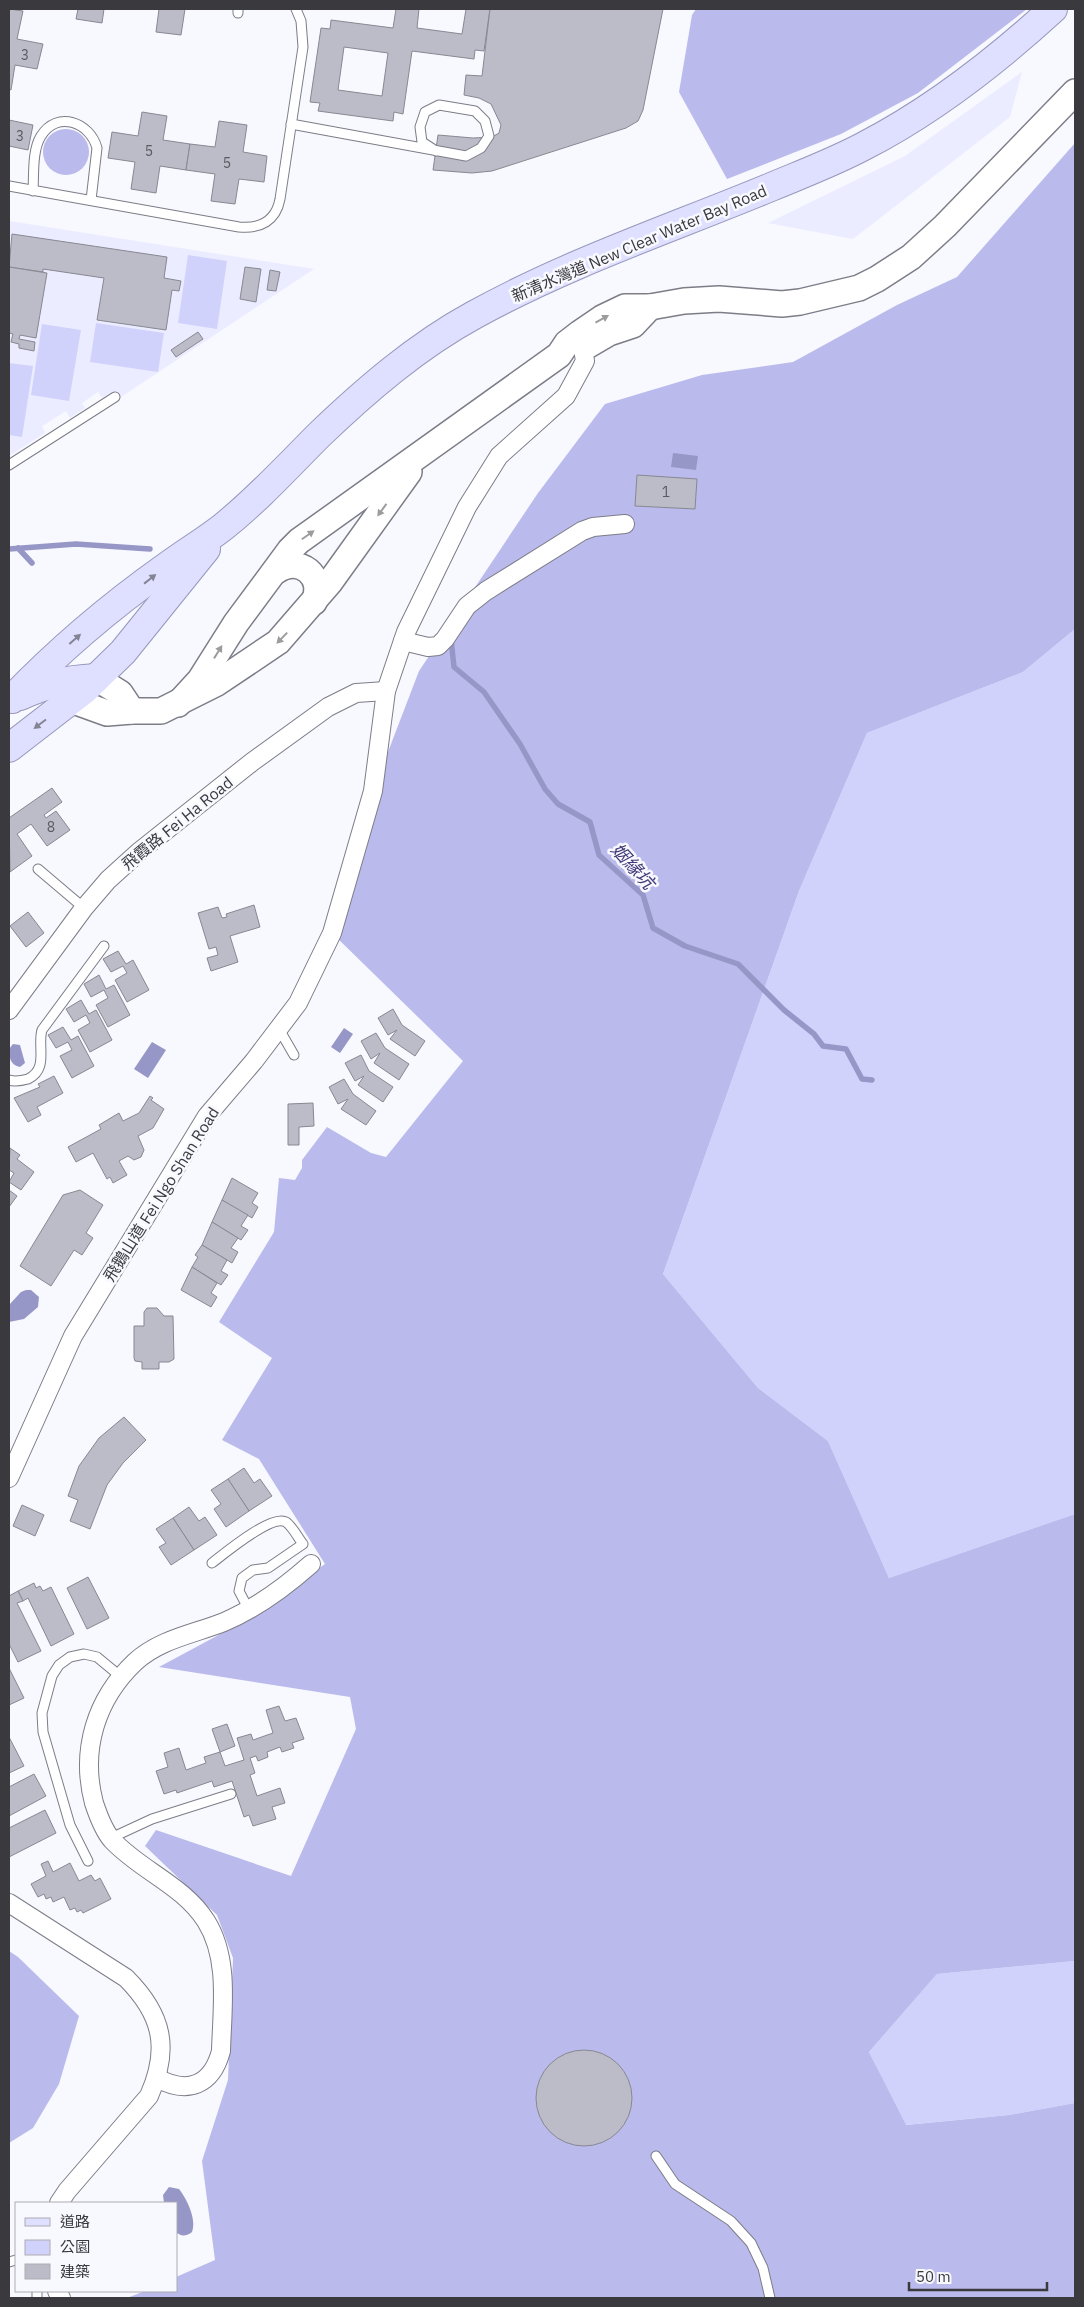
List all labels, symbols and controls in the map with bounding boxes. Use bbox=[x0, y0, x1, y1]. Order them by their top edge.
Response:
house number: 3 bbox=[21, 46, 29, 64]
house number: 3 bbox=[16, 127, 24, 145]
house number: 5 bbox=[145, 142, 153, 160]
house number: 5 bbox=[223, 154, 231, 172]
street label: 新清水灣道 New Clear Water Bay Road bbox=[508, 180, 770, 306]
one-way arrow bbox=[595, 314, 608, 323]
house number: 1 bbox=[662, 483, 670, 501]
one-way arrow bbox=[376, 503, 387, 516]
one-way arrow bbox=[301, 530, 315, 540]
one-way arrow bbox=[144, 573, 157, 584]
one-way arrow bbox=[276, 632, 288, 644]
one-way arrow bbox=[68, 633, 80, 645]
one-way arrow bbox=[213, 645, 222, 658]
one-way arrow bbox=[34, 718, 47, 729]
street label: 飛霞路 Fei Ha Road bbox=[117, 772, 237, 874]
house number: 8 bbox=[47, 818, 55, 836]
water label: 姻緣坑 bbox=[606, 838, 662, 896]
street label: 飛鵝山道 Fei Ngo Shan Road bbox=[99, 1103, 223, 1285]
legend bbox=[15, 2202, 178, 2292]
text: 道路 bbox=[60, 2212, 90, 2231]
text: 公園 bbox=[60, 2237, 90, 2256]
scale bar bbox=[909, 2260, 1046, 2292]
text: 建築 bbox=[60, 2262, 90, 2281]
text: 50 m bbox=[916, 2267, 951, 2286]

